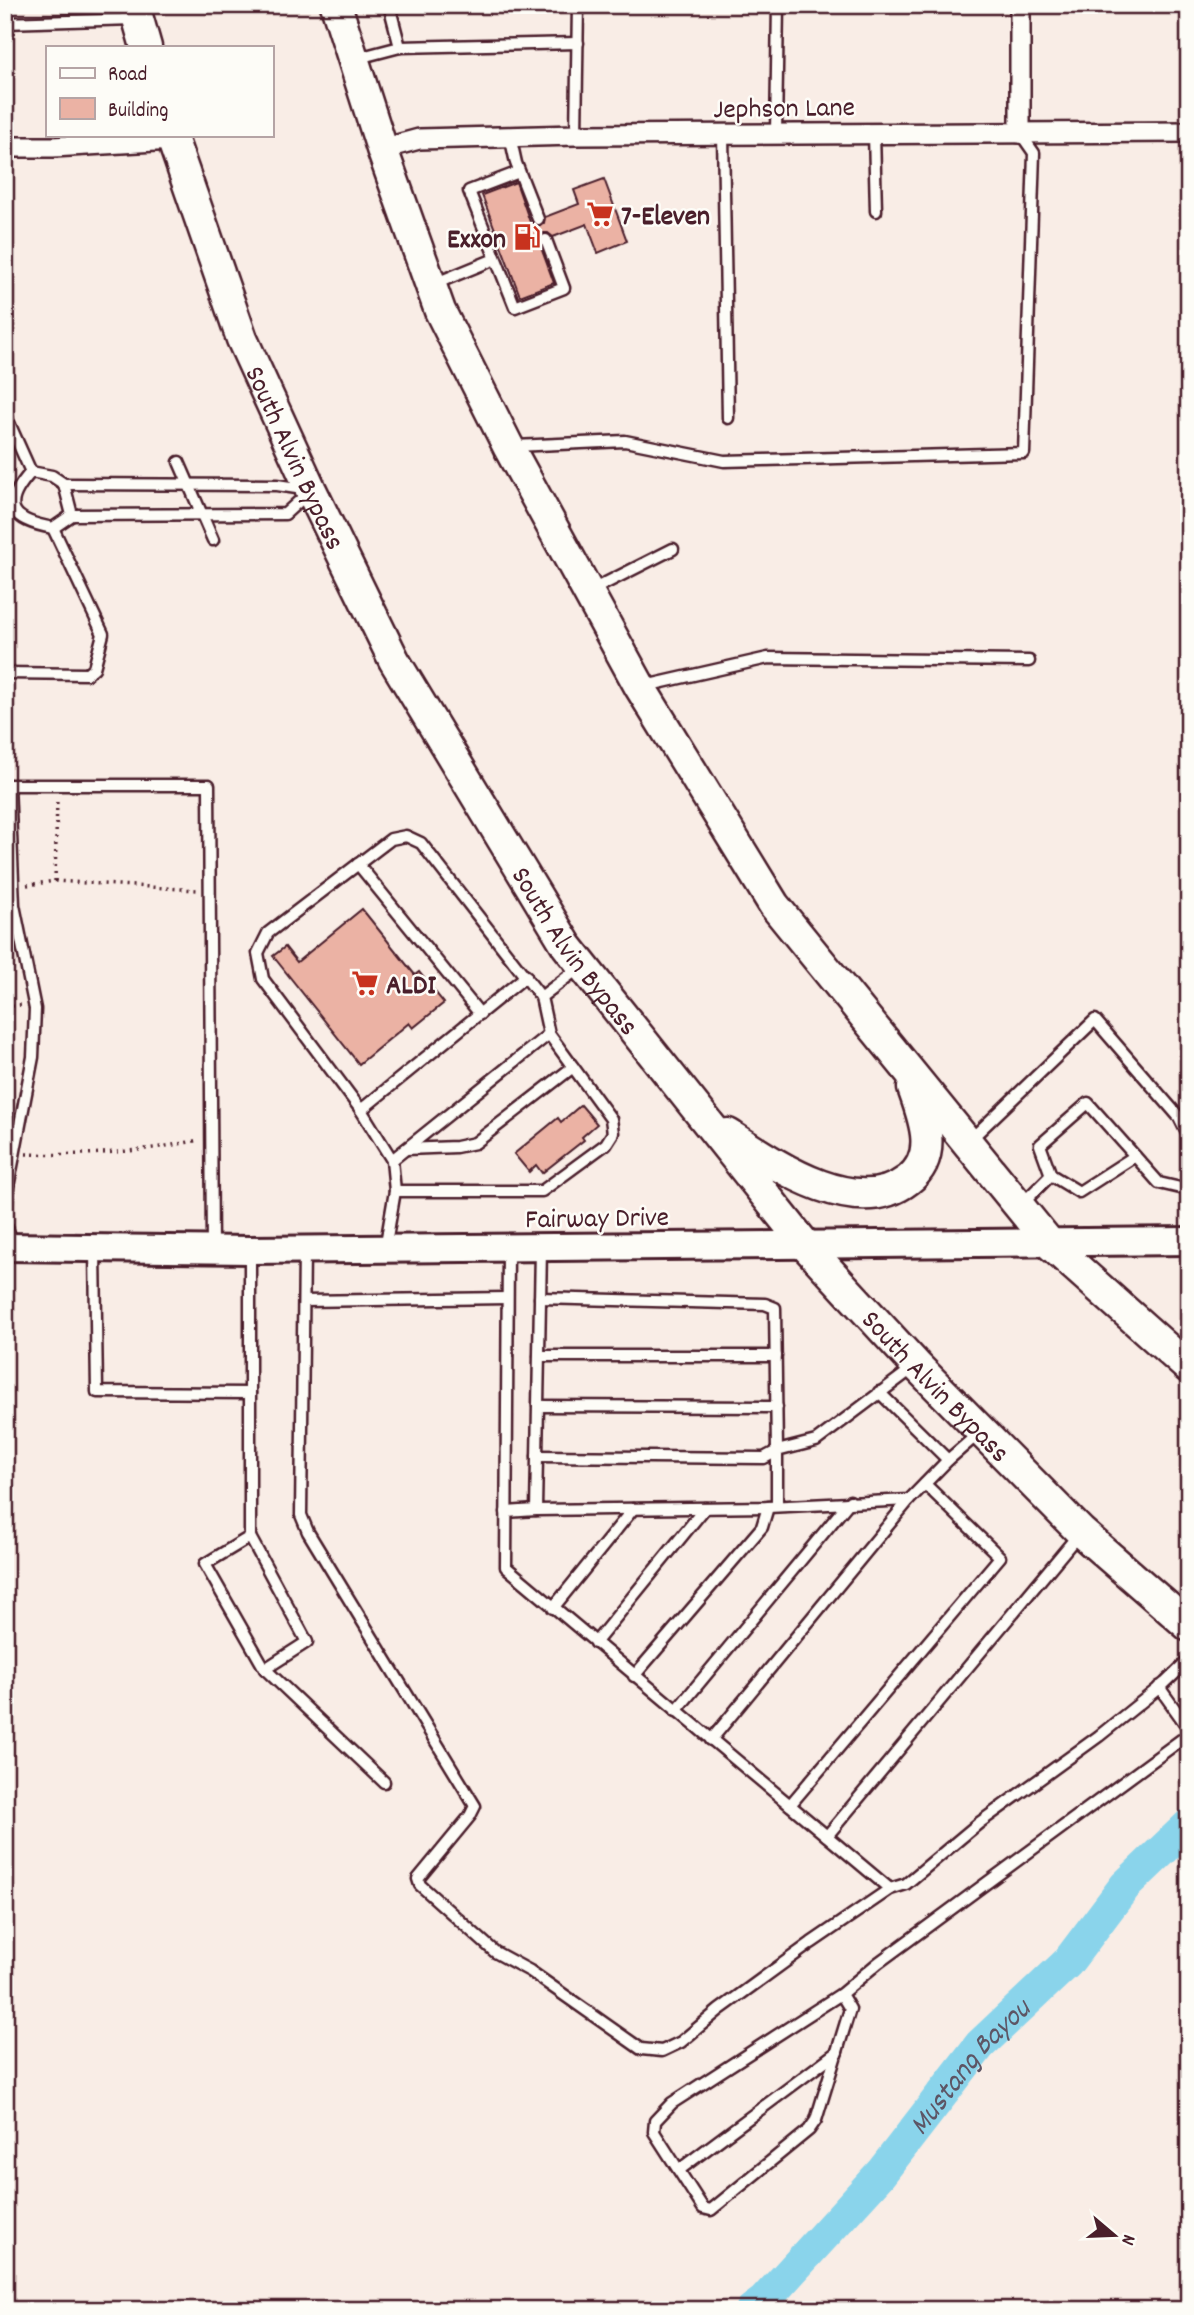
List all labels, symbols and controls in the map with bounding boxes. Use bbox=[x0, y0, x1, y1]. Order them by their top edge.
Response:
legend bbox=[46, 46, 273, 136]
text: Road bbox=[108, 61, 147, 91]
street label: Jephson Lane bbox=[713, 90, 855, 132]
text: Building bbox=[108, 97, 168, 127]
supermarket icon: 7-Eleven bbox=[585, 199, 615, 229]
place label: 7-Eleven bbox=[621, 199, 710, 239]
place label: Exxon bbox=[447, 222, 506, 262]
fuel station icon: Exxon bbox=[512, 222, 542, 252]
street label: South Alvin Bypass bbox=[232, 361, 352, 558]
street label: South Alvin Bypass bbox=[499, 860, 646, 1046]
supermarket icon: ALDI bbox=[350, 968, 380, 998]
place label: ALDI bbox=[386, 968, 436, 1008]
street label: Fairway Drive bbox=[525, 1200, 669, 1242]
street label: South Alvin Bypass bbox=[850, 1303, 1017, 1474]
water label: Mustang Bayou bbox=[901, 1989, 1044, 2146]
north arrow bbox=[1078, 2200, 1148, 2270]
text: N bbox=[1112, 2231, 1141, 2248]

